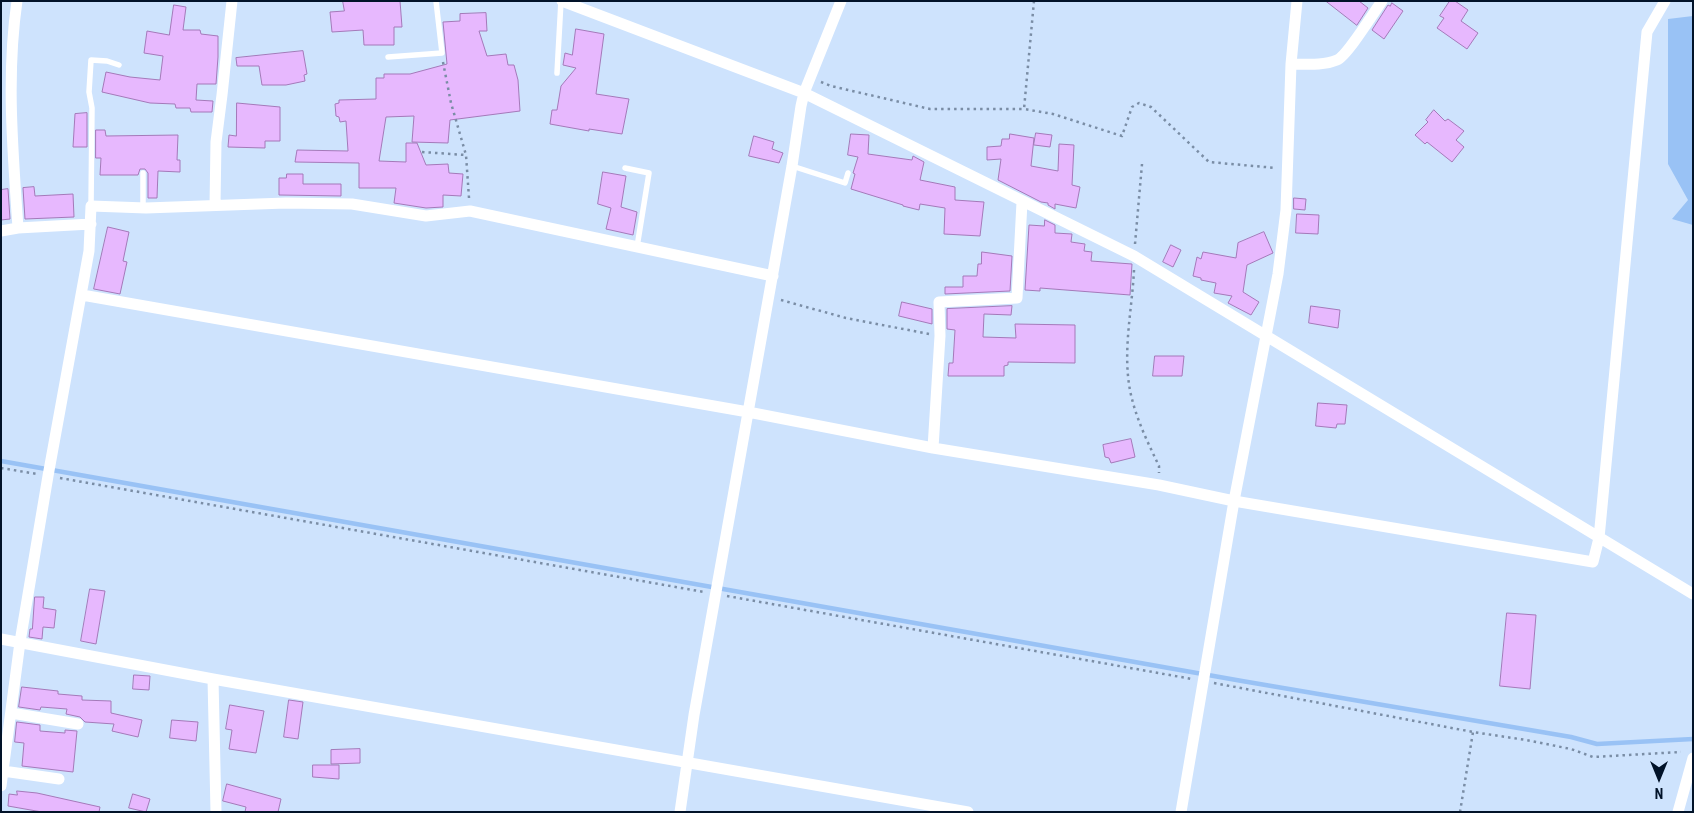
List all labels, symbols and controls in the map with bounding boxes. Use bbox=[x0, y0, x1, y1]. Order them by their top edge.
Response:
north arrow bbox=[1634, 753, 1684, 803]
text: N bbox=[1655, 785, 1663, 801]

